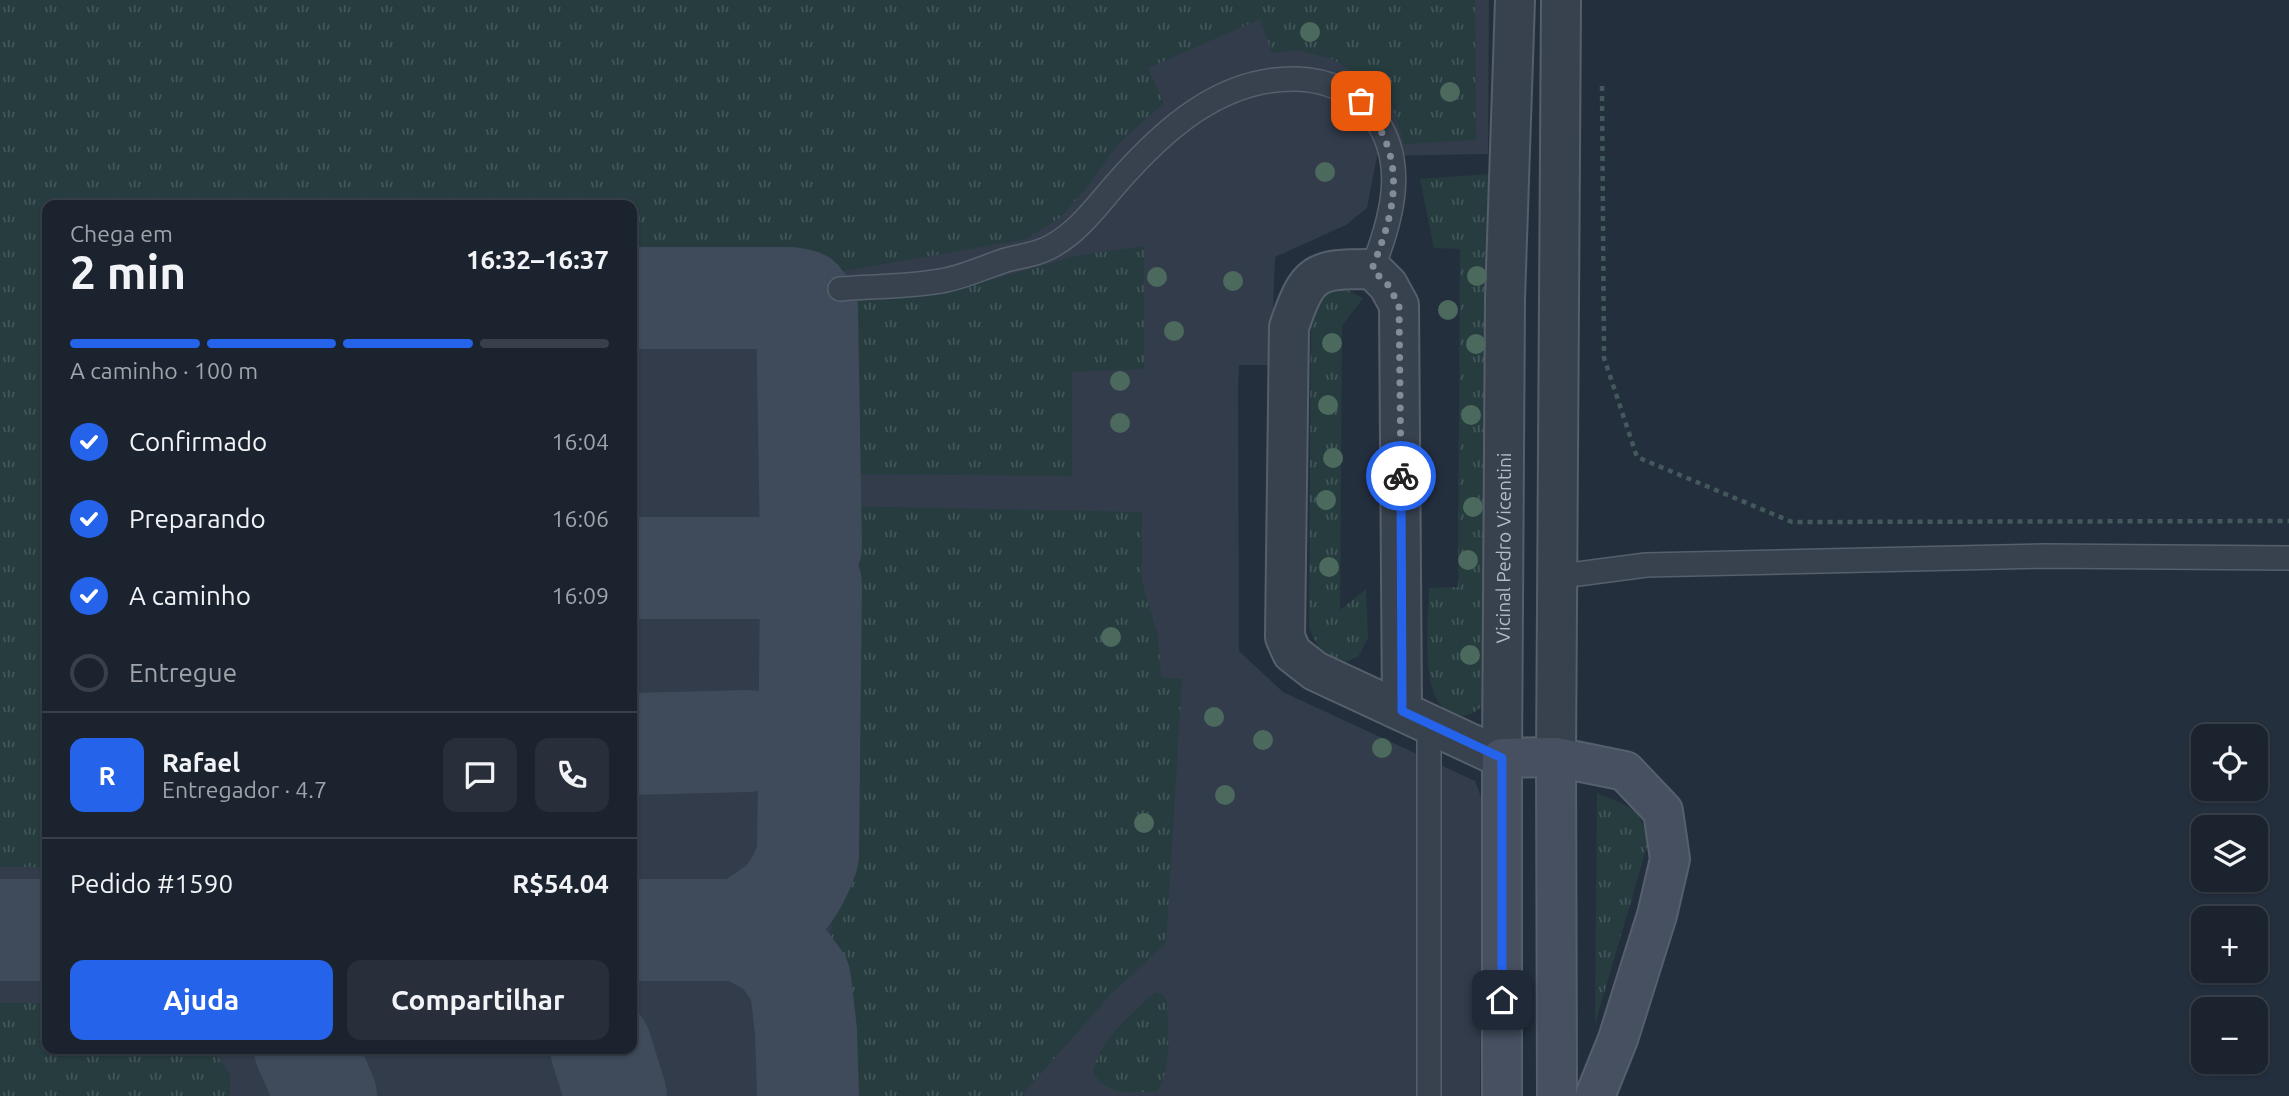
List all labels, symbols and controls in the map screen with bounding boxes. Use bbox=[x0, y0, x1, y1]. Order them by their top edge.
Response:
pin bbox=[1331, 71, 1391, 131]
icon: bag bbox=[1342, 82, 1380, 120]
text: Chega em bbox=[70, 221, 173, 246]
text: 16:32–16:37 bbox=[466, 245, 609, 274]
text: 2 min bbox=[70, 246, 186, 298]
text: A caminho · 100 m bbox=[70, 358, 258, 383]
icon: check bbox=[70, 423, 108, 461]
text: Confirmado bbox=[129, 427, 267, 456]
text: 16:04 bbox=[551, 429, 609, 454]
courier bbox=[1366, 441, 1436, 511]
street label: Vicinal Pedro Vicentini bbox=[1492, 452, 1515, 644]
icon: bike bbox=[1382, 457, 1420, 495]
icon: check bbox=[70, 500, 108, 538]
text: Preparando bbox=[129, 504, 266, 533]
text: 16:06 bbox=[551, 506, 609, 531]
icon: check bbox=[70, 577, 108, 615]
text: A caminho bbox=[129, 581, 251, 610]
text: 16:09 bbox=[551, 583, 609, 608]
text: Entregue bbox=[129, 658, 237, 687]
map controls bbox=[2191, 724, 2268, 1074]
button: locate bbox=[2191, 724, 2268, 801]
button: chat bbox=[443, 738, 517, 812]
button: phone bbox=[535, 738, 609, 812]
text: Rafael bbox=[162, 748, 240, 777]
text: R bbox=[98, 761, 116, 790]
text: Entregador · 4.7 bbox=[162, 777, 327, 802]
button: layers bbox=[2191, 815, 2268, 892]
text: Pedido #1590 bbox=[70, 869, 233, 898]
text: R$54.04 bbox=[512, 869, 609, 898]
button: + bbox=[2191, 906, 2268, 983]
button: Ajuda bbox=[70, 960, 333, 1040]
button: Compartilhar bbox=[347, 960, 609, 1040]
pin bbox=[1472, 970, 1532, 1030]
icon: home bbox=[1483, 981, 1521, 1019]
button: − bbox=[2191, 997, 2268, 1074]

